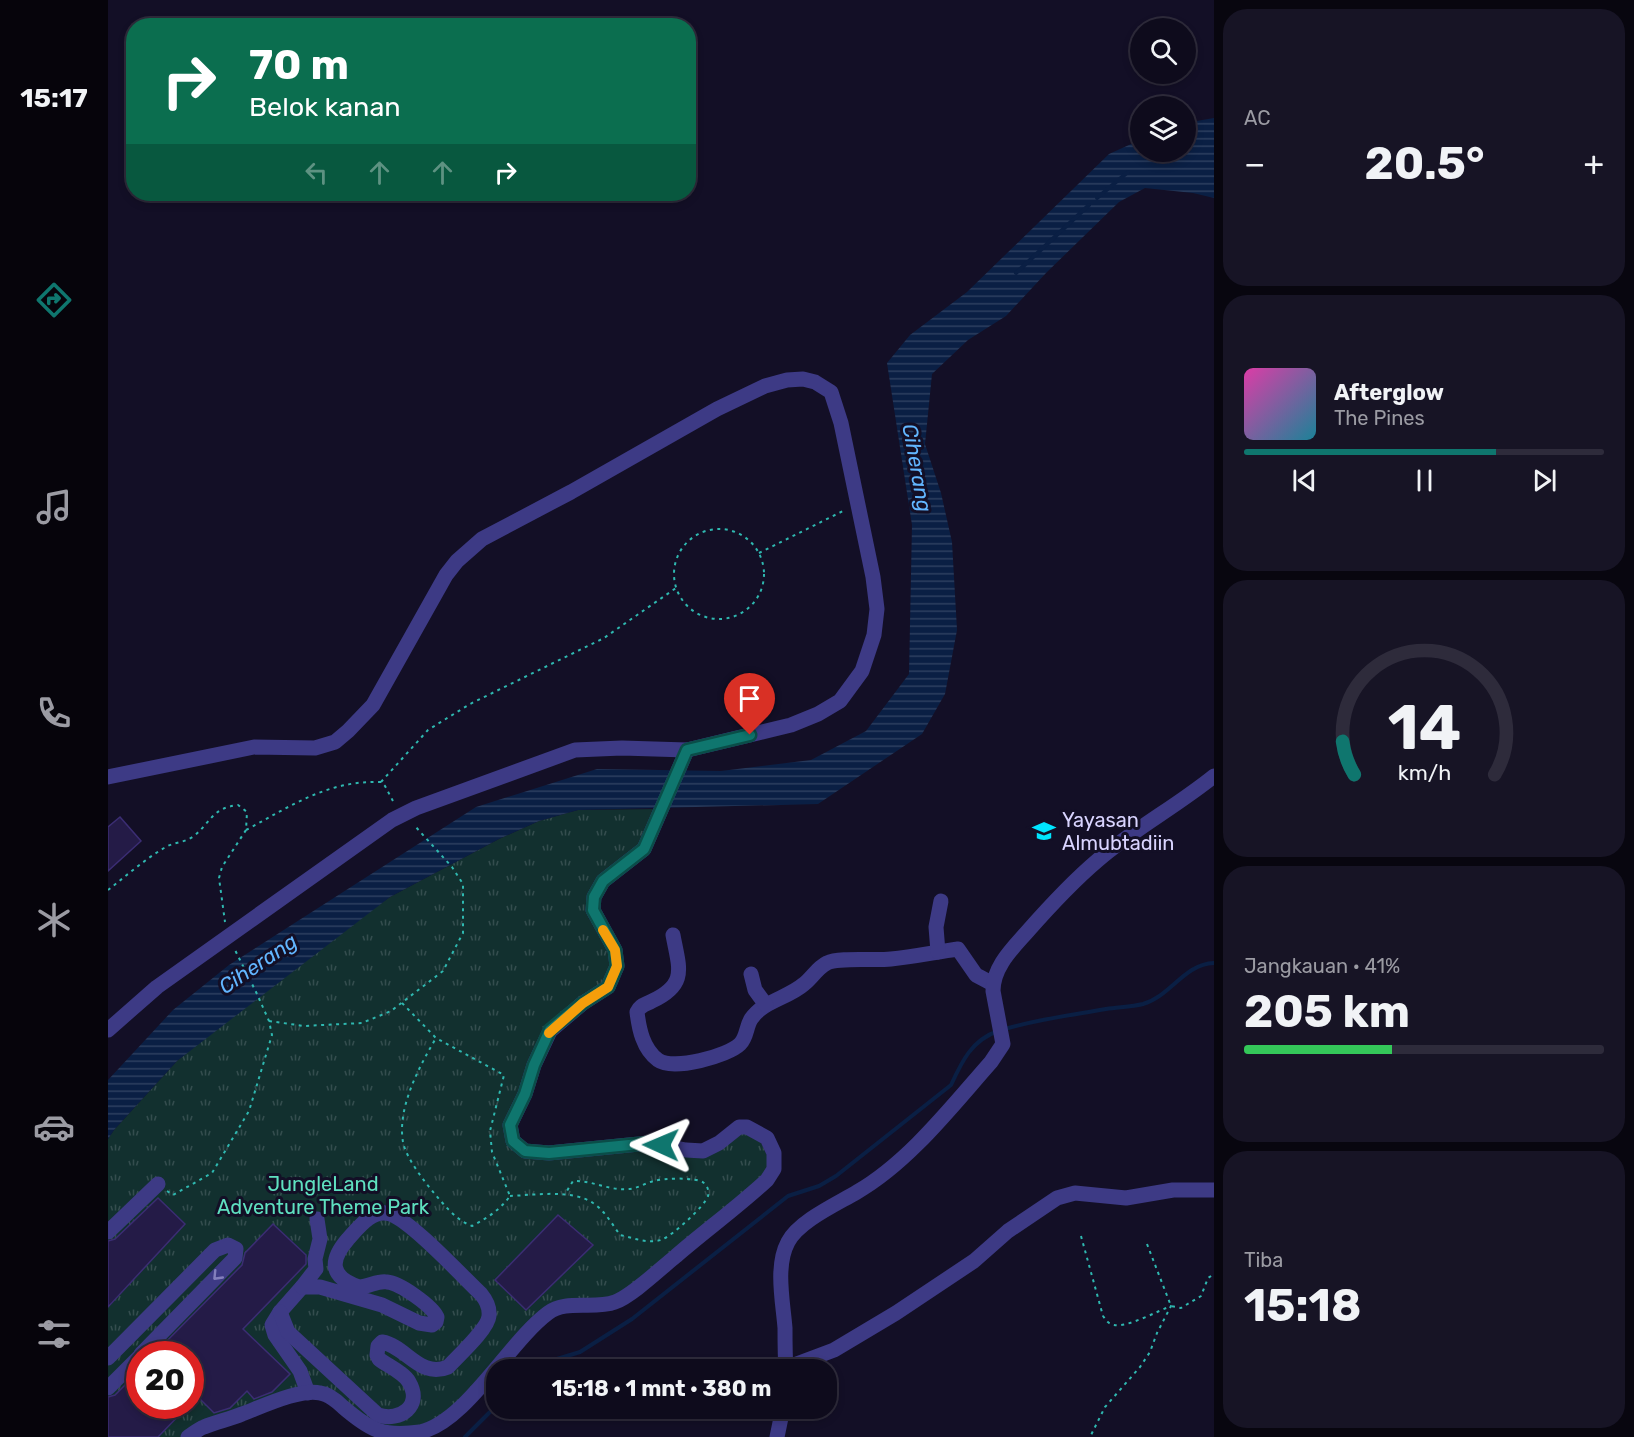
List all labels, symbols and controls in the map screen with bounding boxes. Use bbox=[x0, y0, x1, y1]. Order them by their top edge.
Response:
map controls bbox=[1130, 18, 1196, 162]
button: search bbox=[1130, 18, 1196, 84]
text: 70 m bbox=[249, 40, 349, 90]
icon: right bbox=[150, 42, 228, 120]
text: 15:17 bbox=[20, 82, 88, 114]
text: Belok kanan bbox=[249, 91, 401, 123]
button: layers bbox=[1130, 96, 1196, 162]
text: AC bbox=[1244, 106, 1270, 130]
text: 20.5° bbox=[1365, 137, 1484, 190]
text: − bbox=[1244, 144, 1265, 183]
text: + bbox=[1583, 144, 1604, 183]
icon: left bbox=[300, 156, 333, 189]
icon: ahead bbox=[363, 156, 396, 189]
icon: ahead bbox=[426, 156, 459, 189]
icon: right bbox=[489, 156, 522, 189]
icon: directions bbox=[33, 279, 75, 321]
text: Afterglow bbox=[1334, 379, 1444, 406]
text: The Pines bbox=[1334, 406, 1425, 430]
water label: Ciherang bbox=[897, 422, 938, 514]
icon: previous bbox=[1288, 464, 1321, 497]
icon: pause bbox=[1408, 464, 1441, 497]
icon: next bbox=[1528, 464, 1561, 497]
icon: music bbox=[33, 486, 75, 528]
pin bbox=[724, 673, 775, 735]
icon: arrive bbox=[733, 682, 766, 715]
icon: phone bbox=[33, 692, 75, 734]
text: 14 bbox=[1387, 692, 1461, 766]
text: km/h bbox=[1397, 761, 1451, 786]
place label: Yayasan Almubtadiin bbox=[1062, 808, 1174, 855]
school or university icon: Yayasan Almubtadiin bbox=[1031, 818, 1057, 844]
icon: climate bbox=[33, 899, 75, 941]
water label: Ciherang bbox=[214, 928, 302, 999]
text: Jangkauan · 41% bbox=[1244, 954, 1400, 978]
text: 205 km bbox=[1244, 985, 1410, 1038]
icon: car bbox=[33, 1106, 75, 1148]
position arrow bbox=[629, 1113, 693, 1177]
park label: JungleLand Adventure Theme Park bbox=[217, 1172, 430, 1219]
text: Tiba bbox=[1244, 1248, 1283, 1272]
one-way arrow bbox=[213, 1269, 224, 1280]
text: 15:18 bbox=[1244, 1279, 1361, 1332]
icon: filters bbox=[33, 1313, 75, 1355]
speed limit sign: 20 bbox=[126, 1341, 204, 1419]
text: 15:18 · 1 mnt · 380 m bbox=[552, 1375, 771, 1402]

